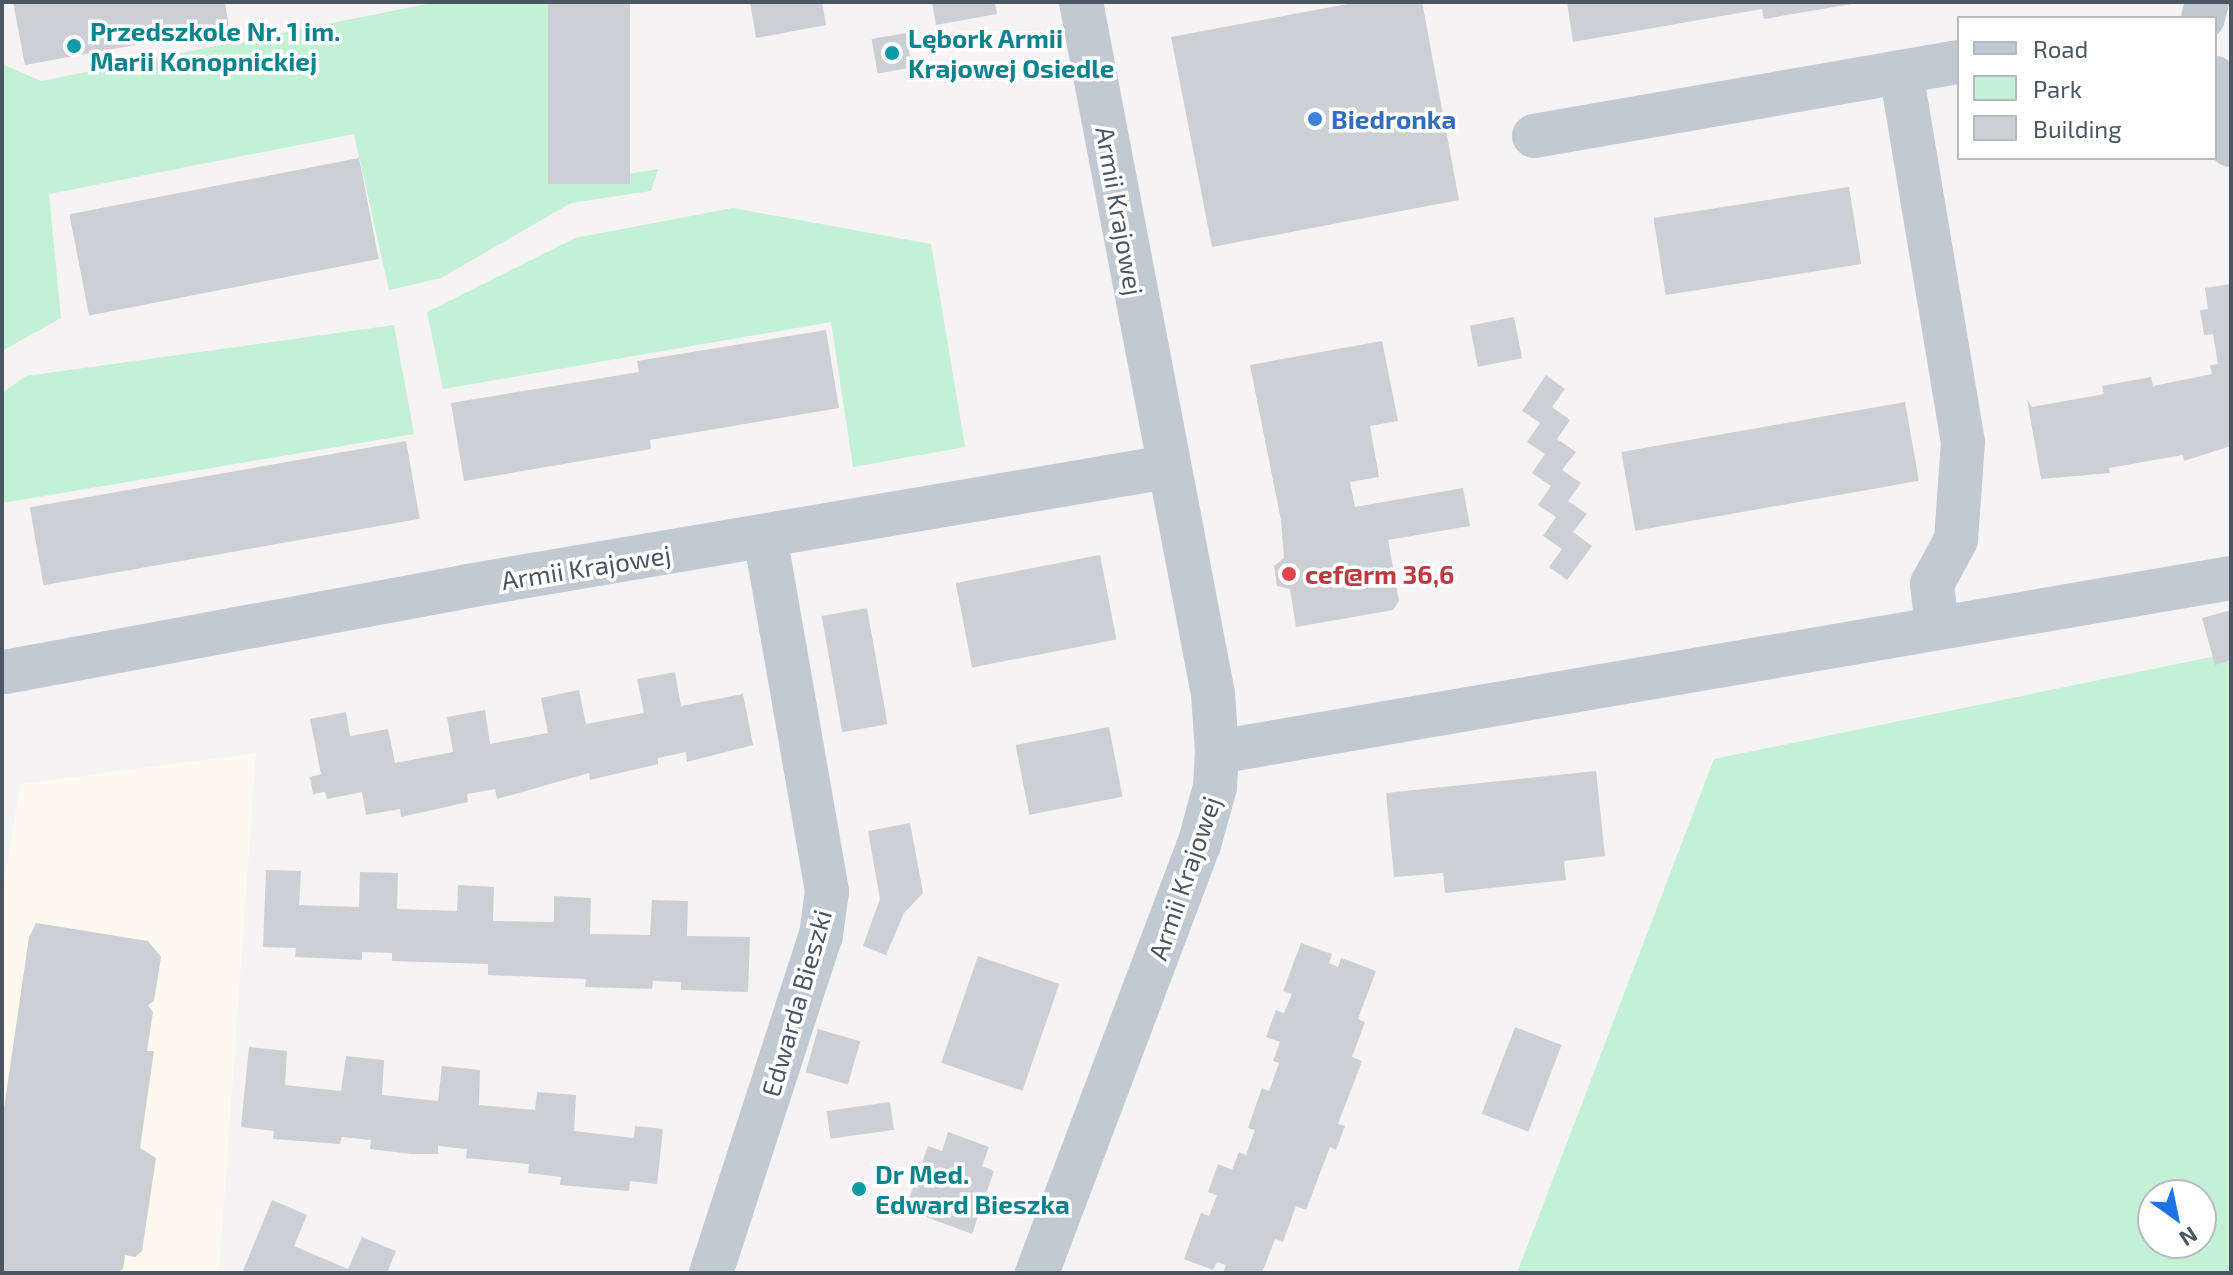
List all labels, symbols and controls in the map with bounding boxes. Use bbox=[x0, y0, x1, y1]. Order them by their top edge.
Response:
place label: Przedszkole Nr. 1 im. Marii Konopnickiej bbox=[90, 15, 340, 76]
legend bbox=[1957, 16, 2217, 160]
place label: Lębork Armii Krajowej Osiedle bbox=[908, 22, 1114, 84]
text: Road bbox=[2033, 34, 2088, 63]
marker: Przedszkole Nr. 1 im. Marii Konopnickiej bbox=[65, 37, 83, 55]
marker: Lębork Armii Krajowej Osiedle bbox=[883, 44, 901, 62]
text: Park bbox=[2033, 74, 2082, 103]
place label: Biedronka bbox=[1331, 103, 1456, 135]
marker: Biedronka bbox=[1306, 110, 1324, 128]
text: Building bbox=[2033, 114, 2122, 143]
street label: Armii Krajowej bbox=[1090, 124, 1150, 298]
street label: Armii Krajowej bbox=[499, 538, 673, 596]
place label: cef@rm 36,6 bbox=[1305, 558, 1454, 590]
marker: cef@rm 36,6 bbox=[1280, 565, 1298, 583]
street label: Armii Krajowej bbox=[1141, 792, 1227, 964]
street label: Edwarda Bieszki bbox=[754, 906, 838, 1100]
place label: Dr Med. Edward Bieszka bbox=[875, 1158, 1070, 1220]
north arrow bbox=[2137, 1179, 2217, 1259]
marker: Dr Med. Edward Bieszka bbox=[850, 1180, 868, 1198]
text: N bbox=[2175, 1222, 2203, 1253]

